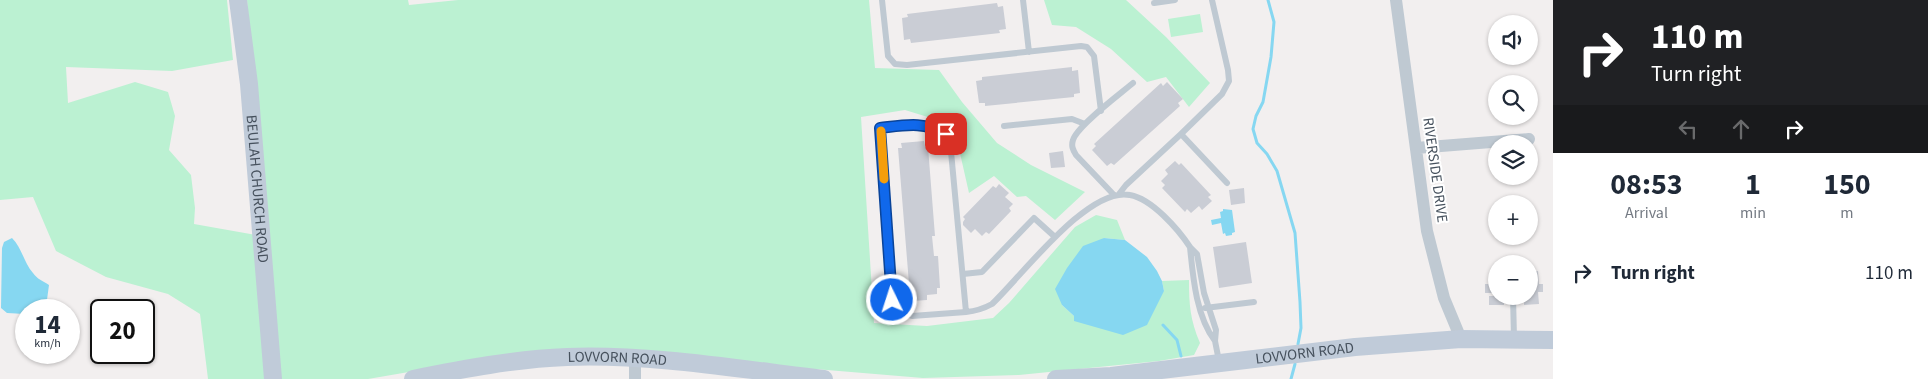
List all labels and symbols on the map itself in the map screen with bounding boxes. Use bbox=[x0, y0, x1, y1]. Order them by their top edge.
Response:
pin bbox=[925, 113, 967, 155]
street label: BEULAH CHURCH ROAD bbox=[241, 114, 274, 264]
street label: RIVERSIDE DRIVE bbox=[1417, 116, 1453, 224]
position arrow bbox=[865, 273, 917, 325]
speed limit sign: 20 bbox=[90, 299, 155, 364]
street label: LOVVORN ROAD bbox=[1254, 337, 1355, 369]
street label: LOVVORN ROAD bbox=[567, 346, 668, 371]

